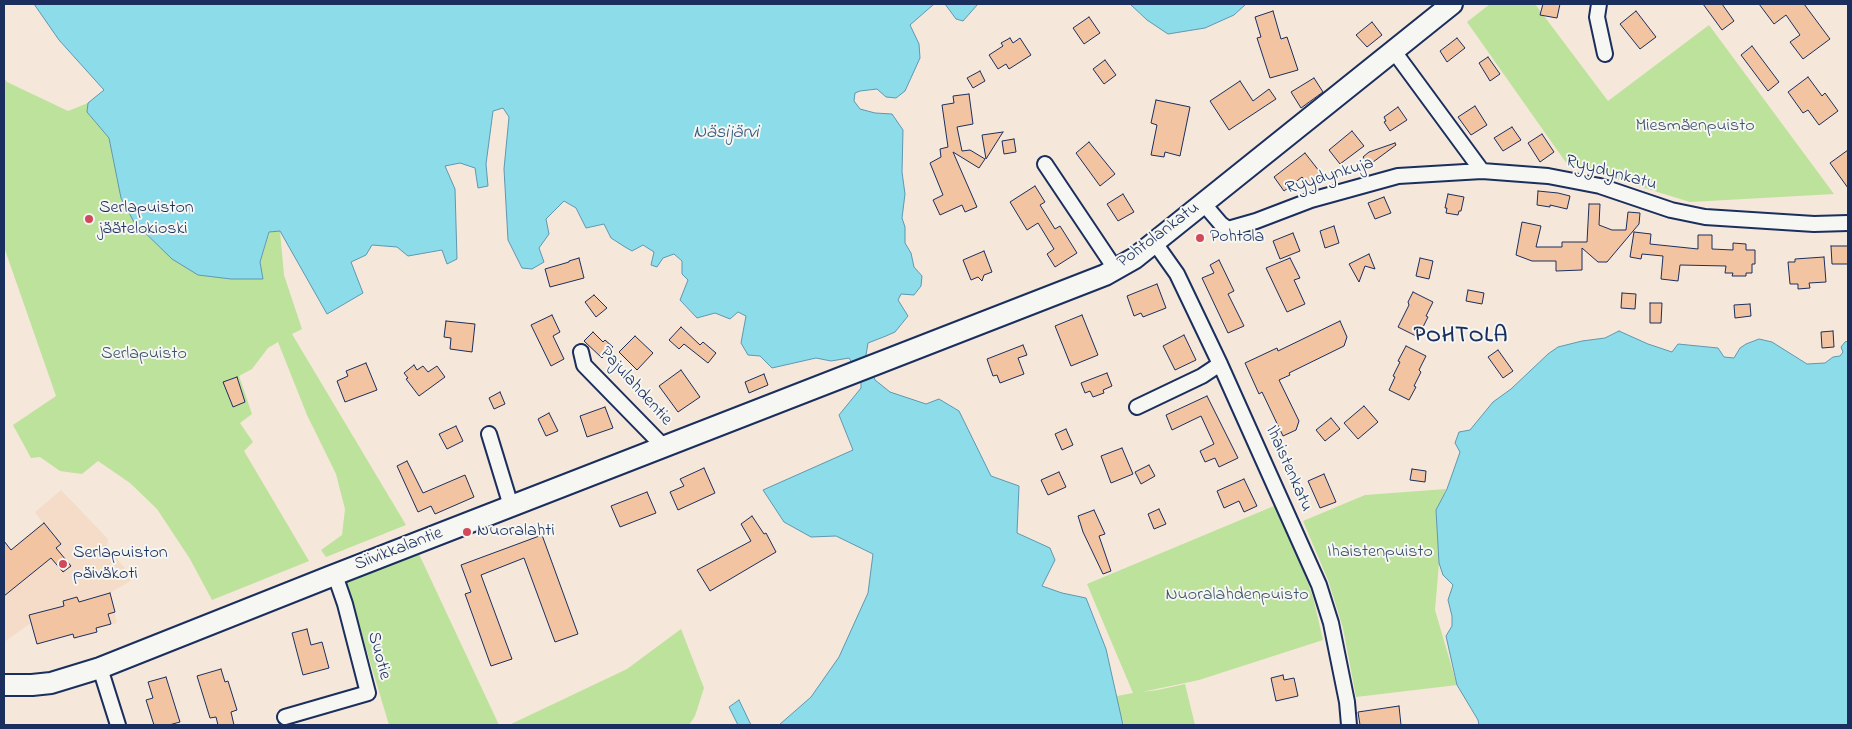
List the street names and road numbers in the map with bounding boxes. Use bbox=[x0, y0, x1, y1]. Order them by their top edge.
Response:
street label: Ryydynkatu bbox=[1563, 151, 1659, 197]
street label: Ryydynkuja bbox=[1283, 153, 1377, 201]
street label: Pohtolankatu bbox=[1114, 198, 1204, 274]
street label: Pajulahdentie bbox=[594, 343, 676, 431]
street label: Ihaistenkatu bbox=[1259, 423, 1317, 515]
street label: Siivikkalantie bbox=[352, 523, 446, 577]
street label: Suotie bbox=[361, 630, 395, 682]

